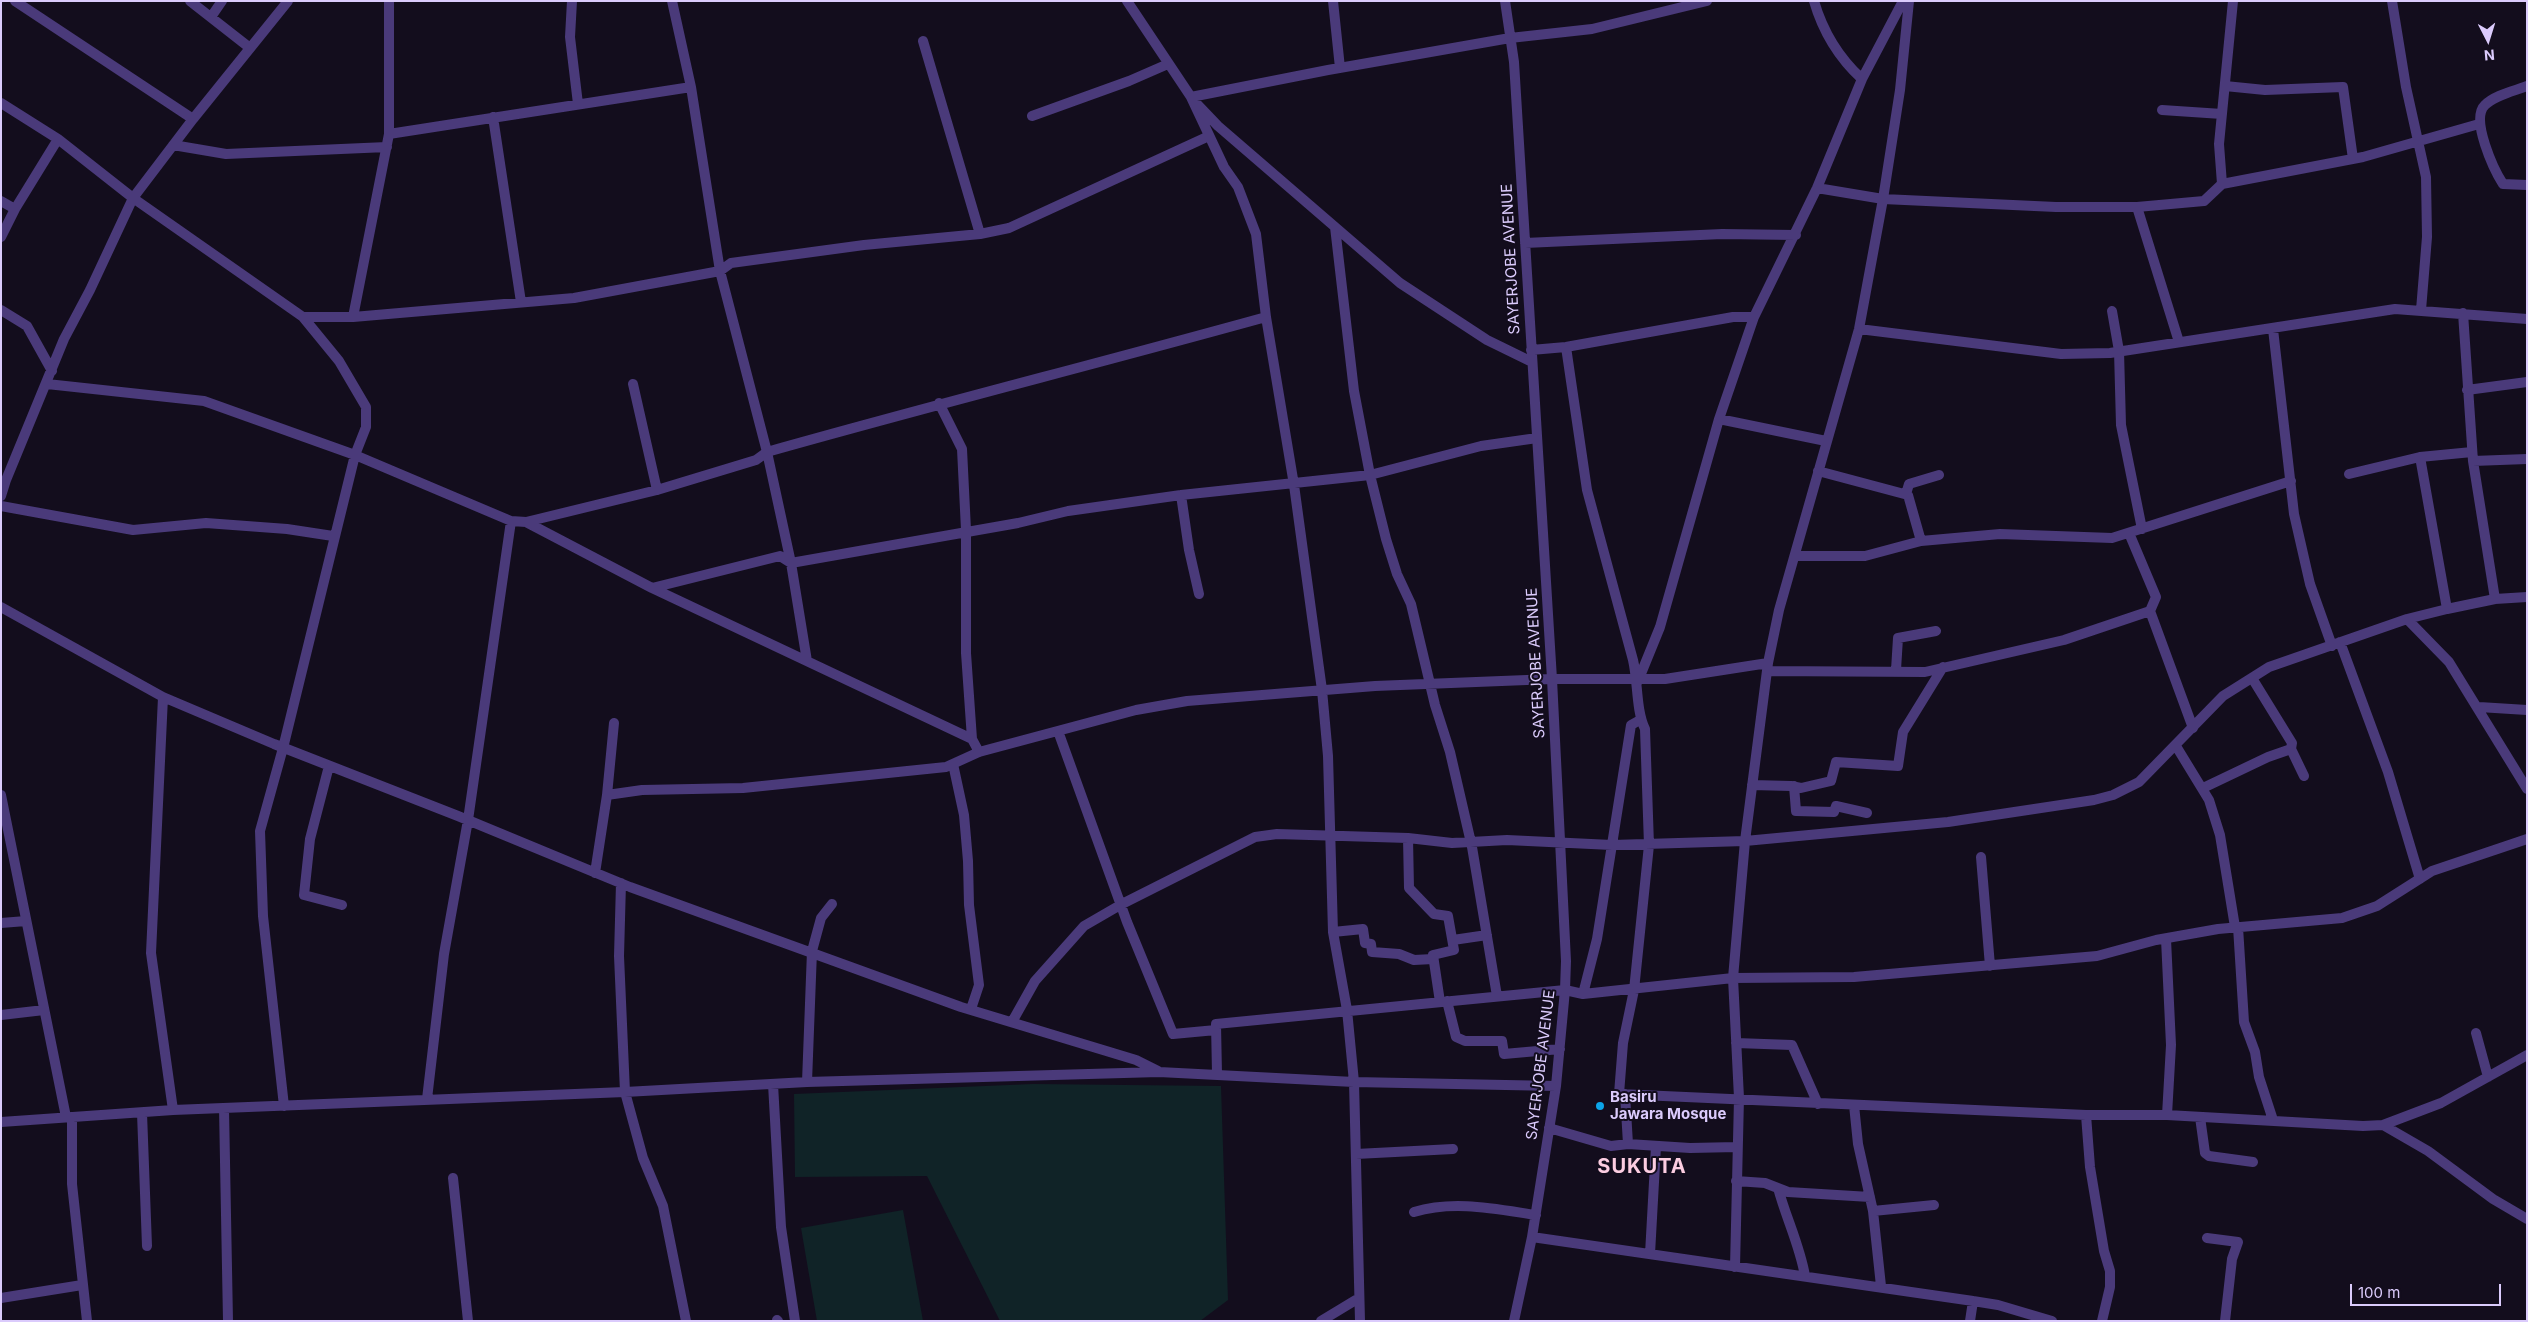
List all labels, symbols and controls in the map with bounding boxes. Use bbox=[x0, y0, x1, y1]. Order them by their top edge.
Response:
north arrow bbox=[2463, 15, 2513, 65]
text: N bbox=[2483, 47, 2495, 64]
street label: SAYERJOBE AVENUE bbox=[1498, 183, 1524, 335]
street label: SAYERJOBE AVENUE bbox=[1523, 587, 1549, 739]
street label: SAYERJOBE AVENUE bbox=[1523, 989, 1559, 1141]
place label: Basiru Jawara Mosque bbox=[1610, 1088, 1726, 1123]
marker: Basiru Jawara Mosque bbox=[1594, 1100, 1606, 1112]
district label: SUKUTA bbox=[1597, 1155, 1687, 1179]
scale bar bbox=[2353, 1274, 2504, 1306]
text: 100 m bbox=[2358, 1283, 2400, 1302]

